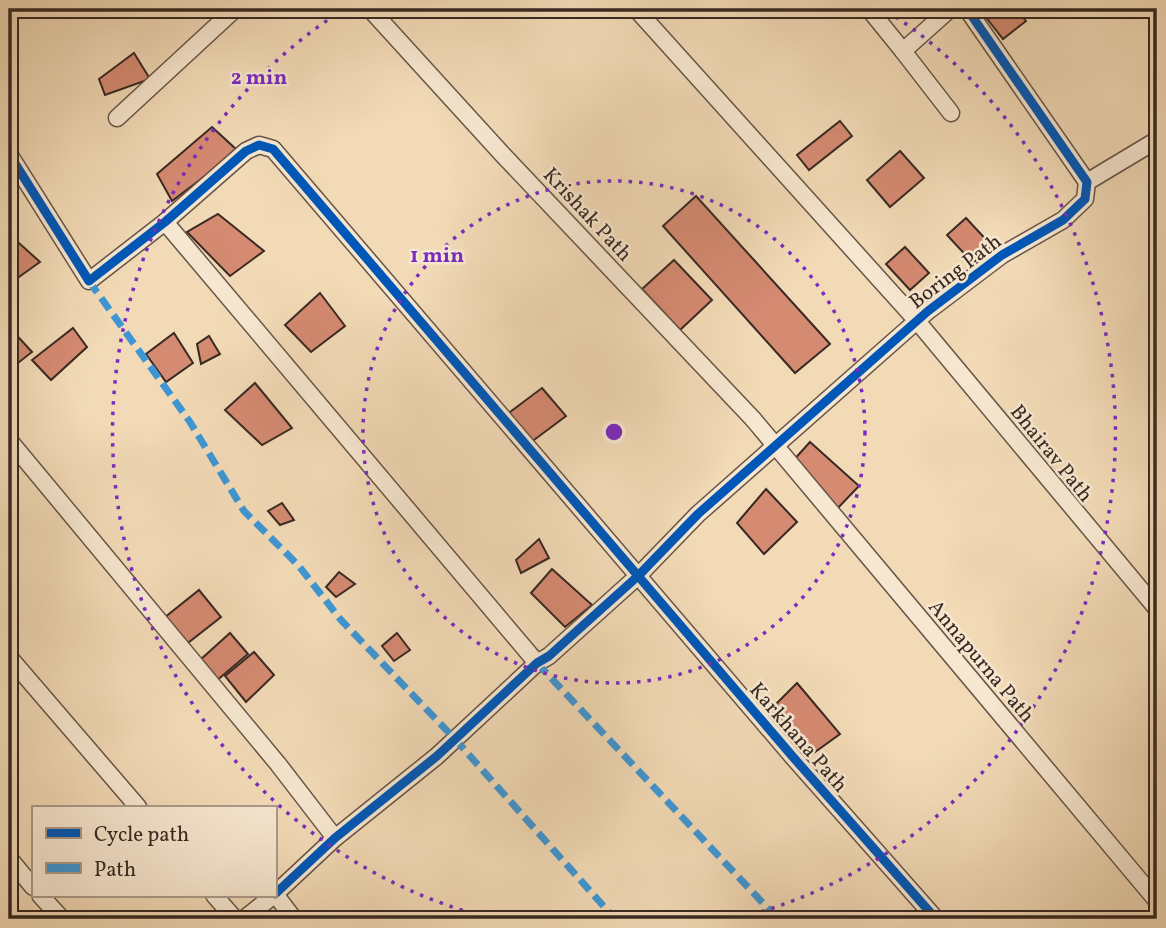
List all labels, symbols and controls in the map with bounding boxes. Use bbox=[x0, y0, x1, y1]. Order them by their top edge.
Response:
text: 2 min bbox=[231, 64, 287, 93]
street label: Krishak Path bbox=[536, 162, 638, 269]
street label: Boring Path bbox=[904, 228, 1008, 317]
text: 1 min bbox=[410, 242, 464, 271]
street label: Bhairav Path bbox=[1002, 399, 1099, 509]
centre of rings bbox=[602, 420, 626, 444]
street label: Annapurna Path bbox=[921, 594, 1041, 730]
street label: Karkhana Path bbox=[742, 677, 854, 799]
legend bbox=[32, 806, 276, 897]
text: Cycle path bbox=[94, 821, 189, 850]
text: Path bbox=[94, 856, 136, 885]

